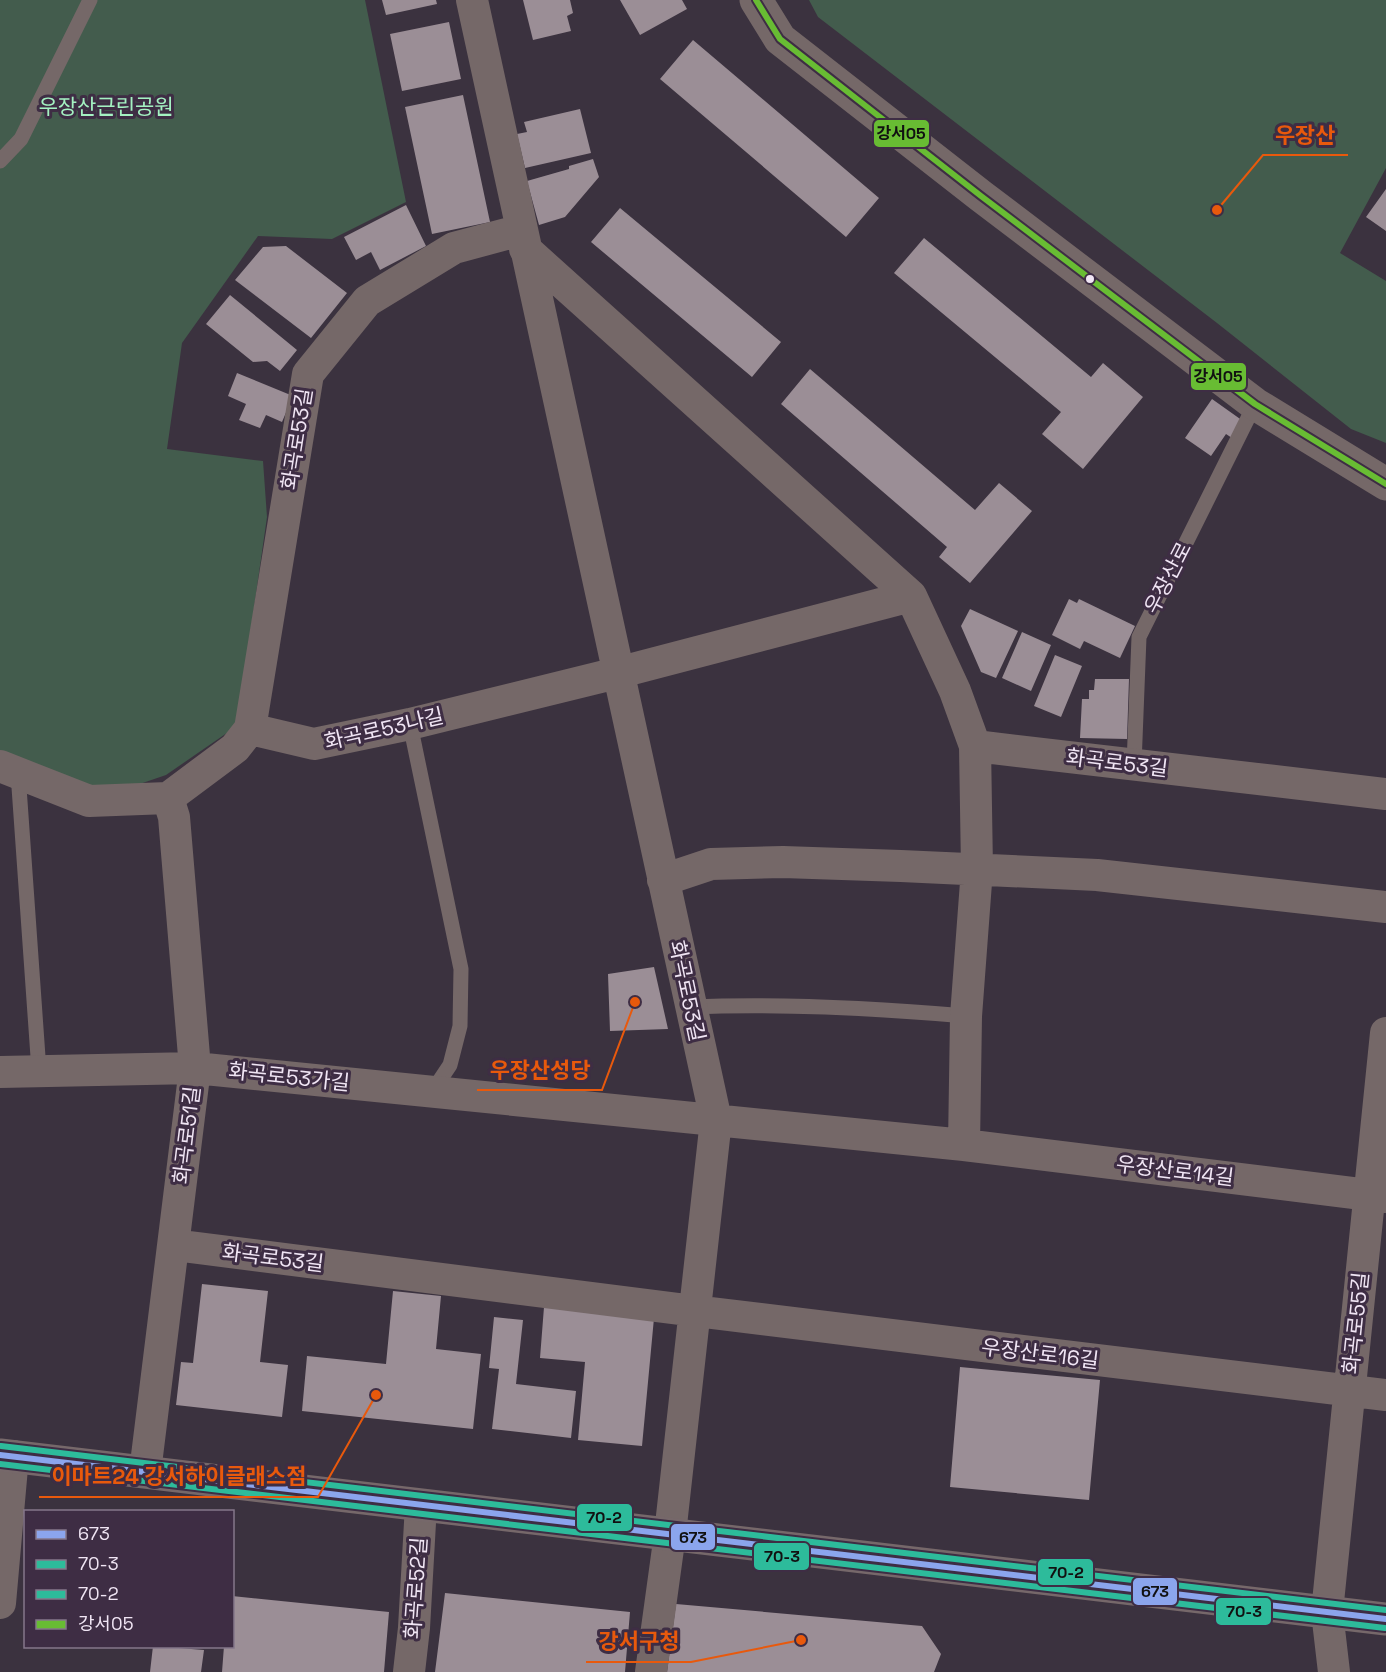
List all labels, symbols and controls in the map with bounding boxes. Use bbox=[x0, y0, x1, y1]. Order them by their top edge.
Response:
park label: 우장산근린공원 bbox=[38, 93, 174, 120]
callout: 우장산 bbox=[1263, 115, 1348, 155]
line badge: 강서05 bbox=[873, 119, 930, 148]
text: 우장산 bbox=[1275, 121, 1335, 149]
text: 강서05 bbox=[876, 123, 926, 144]
unlabelled marker bbox=[1084, 273, 1096, 285]
line badge: 강서05 bbox=[1190, 362, 1247, 391]
text: 강서05 bbox=[1193, 366, 1243, 387]
street label: 화곡로53길 bbox=[275, 386, 318, 492]
street label: 우장산로 bbox=[1138, 537, 1197, 618]
street label: 화곡로53나길 bbox=[321, 702, 446, 755]
street label: 화곡로53길 bbox=[1065, 743, 1170, 782]
street label: 화곡로53길 bbox=[664, 938, 711, 1044]
callout: 우장산성당 bbox=[477, 1050, 602, 1090]
text: 우장산성당 bbox=[489, 1056, 591, 1084]
street label: 화곡로53가길 bbox=[227, 1057, 351, 1096]
street label: 화곡로51길 bbox=[167, 1084, 206, 1185]
street label: 우장산로14길 bbox=[1115, 1150, 1236, 1191]
street label: 화곡로53길 bbox=[221, 1238, 326, 1277]
street label: 화곡로55길 bbox=[1337, 1271, 1374, 1375]
street label: 우장산로16길 bbox=[980, 1333, 1100, 1374]
callout: 이마트24 강서하이클래스점 bbox=[39, 1457, 318, 1497]
text: 이마트24 강서하이클래스점 bbox=[52, 1462, 306, 1490]
line badge: 70-2 bbox=[576, 1503, 633, 1532]
text: 70-2 bbox=[586, 1507, 622, 1528]
legend bbox=[24, 1510, 234, 1648]
text: 673 bbox=[78, 1522, 110, 1545]
line badge: 673 bbox=[670, 1523, 716, 1551]
text: 673 bbox=[679, 1527, 707, 1548]
street label: 화곡로52길 bbox=[398, 1536, 433, 1640]
line badge: 70-3 bbox=[753, 1542, 810, 1571]
text: 70-3 bbox=[764, 1546, 800, 1567]
text: 70-3 bbox=[78, 1552, 119, 1575]
line badge: 70-2 bbox=[1037, 1558, 1094, 1586]
text: 70-2 bbox=[1048, 1562, 1084, 1583]
line badge: 673 bbox=[1132, 1577, 1178, 1606]
text: 673 bbox=[1141, 1581, 1169, 1602]
text: 70-2 bbox=[78, 1582, 119, 1605]
line badge: 70-3 bbox=[1215, 1597, 1272, 1626]
text: 70-3 bbox=[1226, 1601, 1262, 1622]
text: 강서05 bbox=[78, 1612, 133, 1635]
callout: 강서구청 bbox=[586, 1622, 691, 1662]
text: 강서구청 bbox=[599, 1627, 679, 1655]

